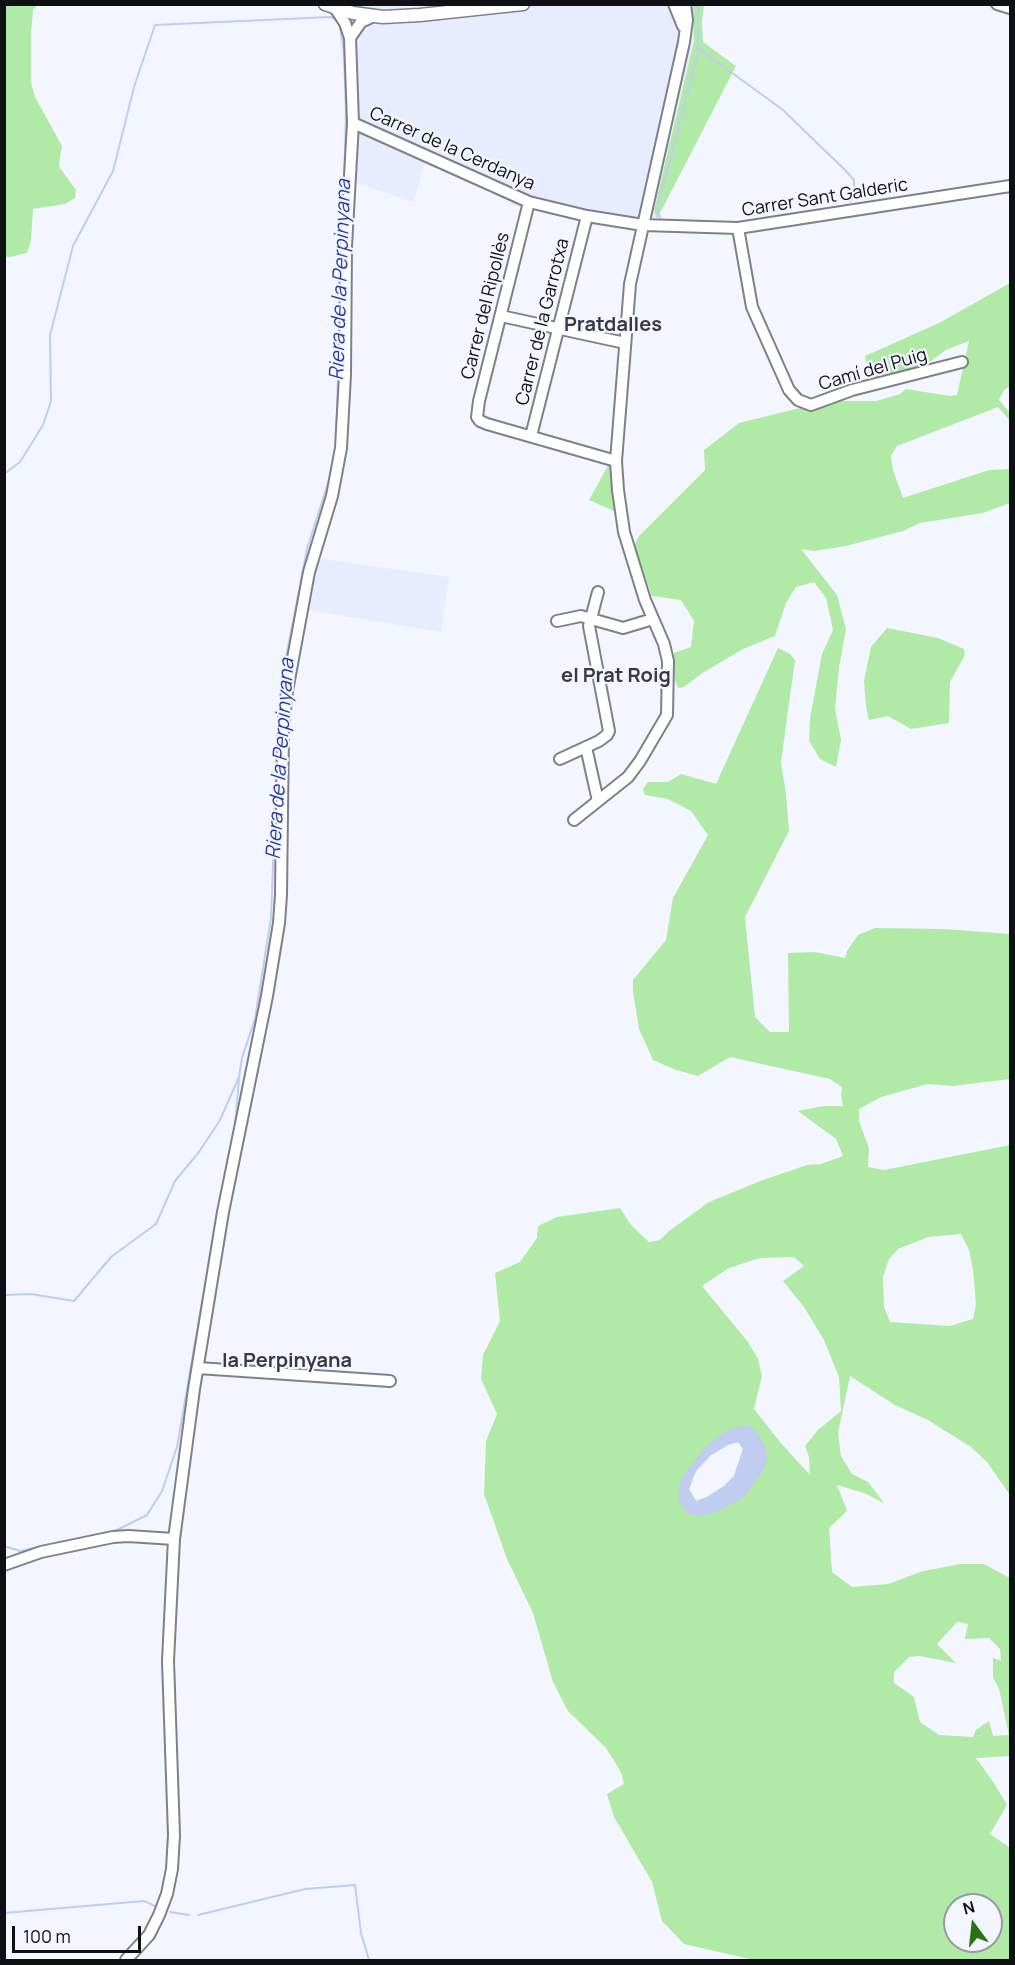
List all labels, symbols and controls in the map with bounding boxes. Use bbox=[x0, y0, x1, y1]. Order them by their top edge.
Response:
street label: Carrer de la Cerdanya bbox=[366, 103, 538, 195]
street label: Carrer Sant Galderic bbox=[741, 174, 909, 222]
water label: Riera de la Perpinyana bbox=[325, 179, 357, 381]
street label: Carrer del Ripollès bbox=[457, 230, 515, 382]
street label: Carrer de la Garrotxa bbox=[512, 236, 574, 408]
district label: Pratdalles bbox=[564, 313, 662, 337]
street label: Camí del Puig bbox=[817, 344, 929, 396]
water label: Riera de la Perpinyana bbox=[262, 658, 300, 860]
district label: el Prat Roig bbox=[561, 664, 671, 688]
district label: la Perpinyana bbox=[222, 1349, 352, 1373]
north arrow bbox=[943, 1893, 1003, 1953]
text: N bbox=[960, 1895, 977, 1920]
scale bar bbox=[15, 1914, 144, 1952]
text: 100 m bbox=[23, 1924, 71, 1948]

